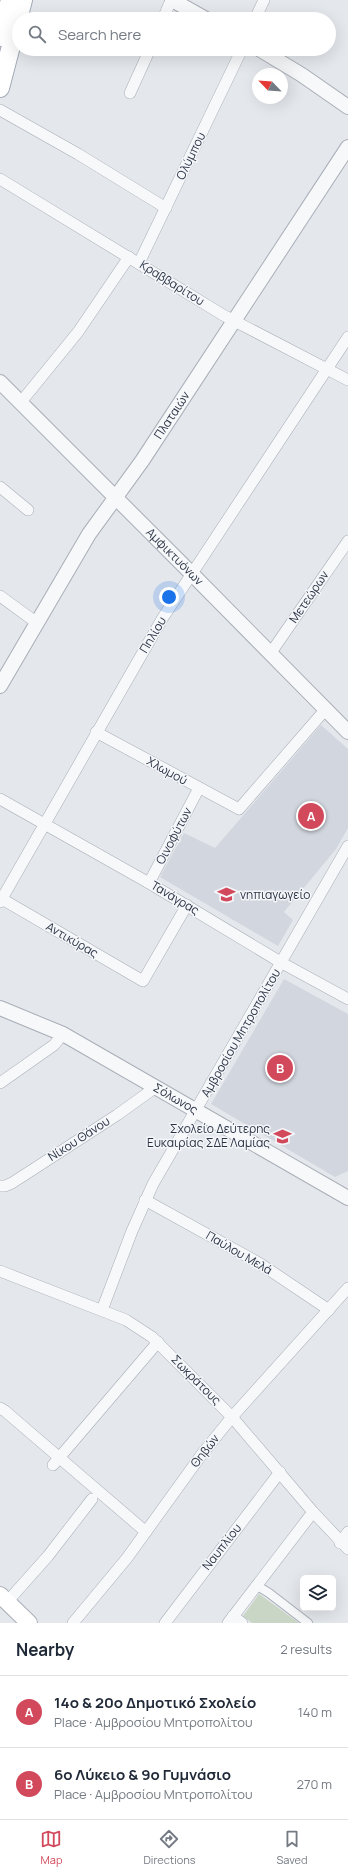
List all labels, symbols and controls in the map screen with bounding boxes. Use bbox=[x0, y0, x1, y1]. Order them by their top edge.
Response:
search box bbox=[12, 12, 336, 56]
icon: search bbox=[26, 23, 48, 45]
text: Search here bbox=[58, 24, 141, 45]
north arrow bbox=[252, 68, 288, 104]
street label: Ολύμπου bbox=[172, 129, 209, 182]
street label: Κραββαρίτου bbox=[137, 256, 208, 309]
street label: Πλαταιών bbox=[150, 388, 193, 442]
street label: Αμφικτυόνων bbox=[142, 524, 208, 589]
street label: Μετεώρων bbox=[285, 567, 332, 626]
your location bbox=[159, 587, 179, 607]
street label: Πηλίου bbox=[135, 613, 170, 656]
street label: Χλωμού bbox=[144, 752, 191, 789]
pin: A bbox=[298, 801, 324, 831]
street label: Οινοφύτων bbox=[151, 804, 196, 867]
street label: Τανάγρας bbox=[148, 877, 203, 919]
school or university icon: νηπιαγωγείο bbox=[217, 885, 237, 905]
place label: νηπιαγωγείο bbox=[240, 886, 310, 903]
street label: Αντικύρας bbox=[43, 918, 102, 962]
street label: Αμβροσίου Μητροπολίτου bbox=[197, 965, 284, 1100]
pin: B bbox=[267, 1053, 293, 1083]
street label: Σόλωνος bbox=[150, 1079, 202, 1118]
street label: Νίκου Θάνου bbox=[44, 1112, 113, 1165]
place label: Σχολείο Δεύτερης Ευκαιρίας ΣΔΕ Λαμίας bbox=[147, 1120, 270, 1151]
school or university icon: Σχολείο Δεύτερης Ευκαιρίας ΣΔΕ Λαμίας bbox=[273, 1126, 293, 1146]
street label: Παύλου Μελά bbox=[203, 1227, 276, 1278]
street label: Σωκράτους bbox=[168, 1351, 225, 1409]
street label: Θηβών bbox=[186, 1431, 223, 1471]
street label: Ναυπλίου bbox=[198, 1520, 245, 1573]
map controls bbox=[300, 1575, 336, 1611]
button: layers bbox=[300, 1575, 336, 1611]
text: Nearby bbox=[16, 1638, 74, 1661]
text: 2 results bbox=[280, 1640, 332, 1658]
text: 14ο & 20ο Δημοτικό Σχολείο bbox=[54, 1692, 256, 1713]
text: A bbox=[25, 1703, 33, 1721]
text: 140 m bbox=[298, 1703, 332, 1721]
text: Place · Αμβροσίου Μητροπολίτου bbox=[54, 1713, 253, 1731]
text: 6ο Λύκειο & 9ο Γυμνάσιο bbox=[54, 1764, 231, 1785]
text: B bbox=[25, 1775, 33, 1793]
text: 270 m bbox=[297, 1775, 332, 1793]
text: Place · Αμβροσίου Μητροπολίτου bbox=[54, 1785, 253, 1803]
tab: Map bbox=[40, 1828, 62, 1867]
tab: Directions bbox=[143, 1828, 196, 1867]
tab: Saved bbox=[277, 1828, 308, 1867]

